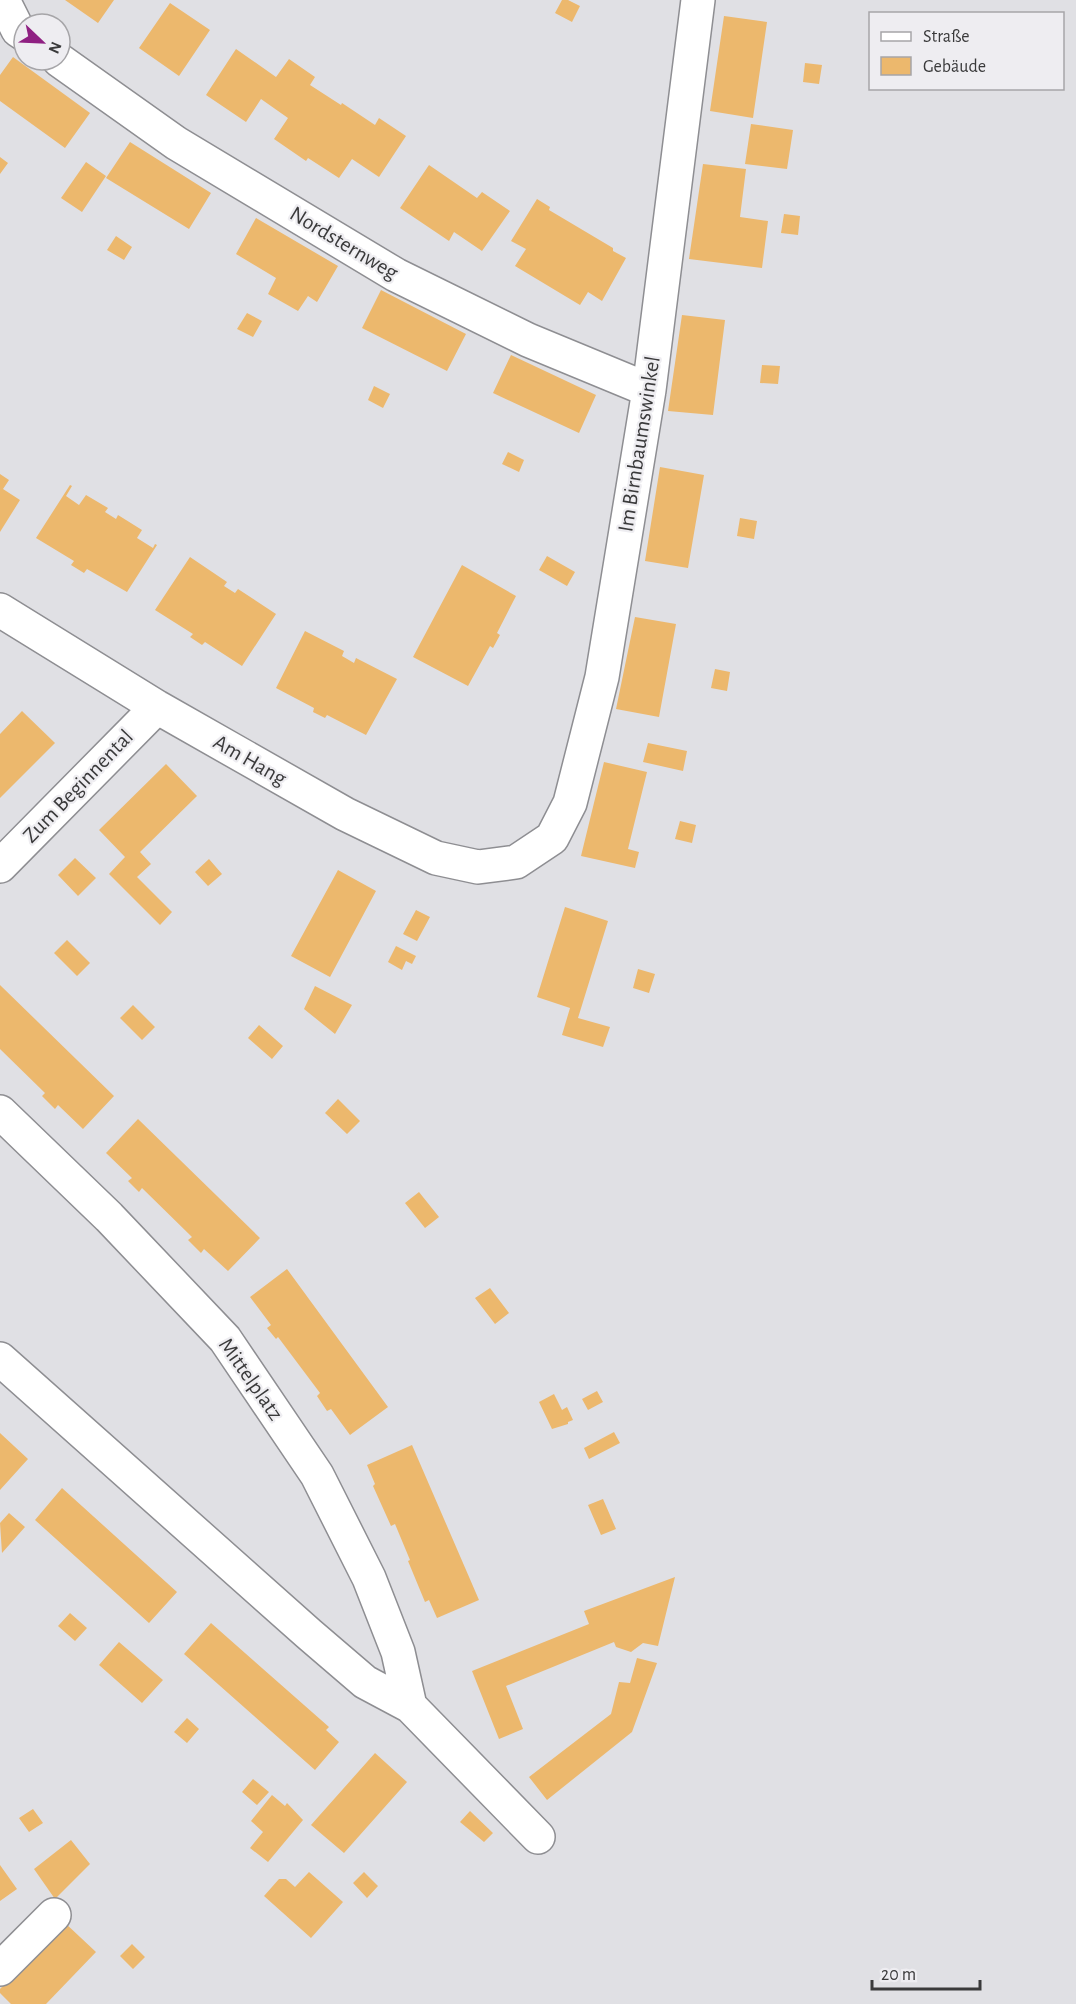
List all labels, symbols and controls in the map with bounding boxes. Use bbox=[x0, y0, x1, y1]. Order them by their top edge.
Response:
north arrow bbox=[12, 12, 72, 72]
legend bbox=[869, 12, 1064, 90]
text: Straße bbox=[923, 28, 969, 46]
text: N bbox=[45, 39, 64, 56]
text: Gebäude bbox=[923, 58, 986, 76]
street label: Nordsternweg bbox=[286, 202, 402, 284]
street label: Im Birnbaumswinkel bbox=[614, 355, 664, 533]
street label: Zum Beginnental bbox=[19, 725, 137, 847]
street label: Am Hang bbox=[210, 730, 291, 790]
street label: Mittelplatz bbox=[215, 1334, 287, 1424]
scale bar bbox=[872, 1953, 980, 1991]
text: 20 m bbox=[881, 1966, 916, 1984]

